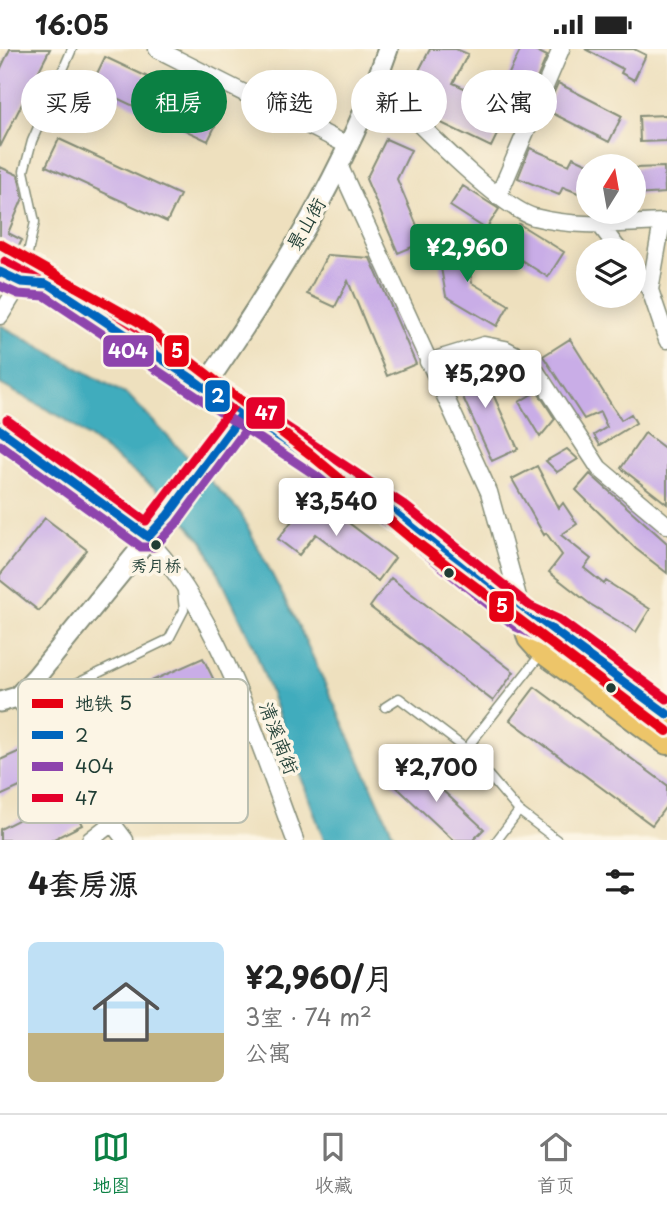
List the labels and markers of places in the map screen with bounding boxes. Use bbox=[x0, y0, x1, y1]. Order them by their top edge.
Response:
pin: ¥2,960 bbox=[410, 225, 524, 284]
pin: ¥5,290 bbox=[428, 351, 542, 410]
pin: ¥3,540 bbox=[279, 479, 393, 538]
marker: 秀月桥 bbox=[149, 538, 163, 552]
place label: 秀月桥 bbox=[131, 552, 182, 578]
unlabelled marker bbox=[442, 566, 456, 580]
unlabelled marker bbox=[604, 681, 618, 695]
pin: ¥2,700 bbox=[379, 745, 493, 804]

